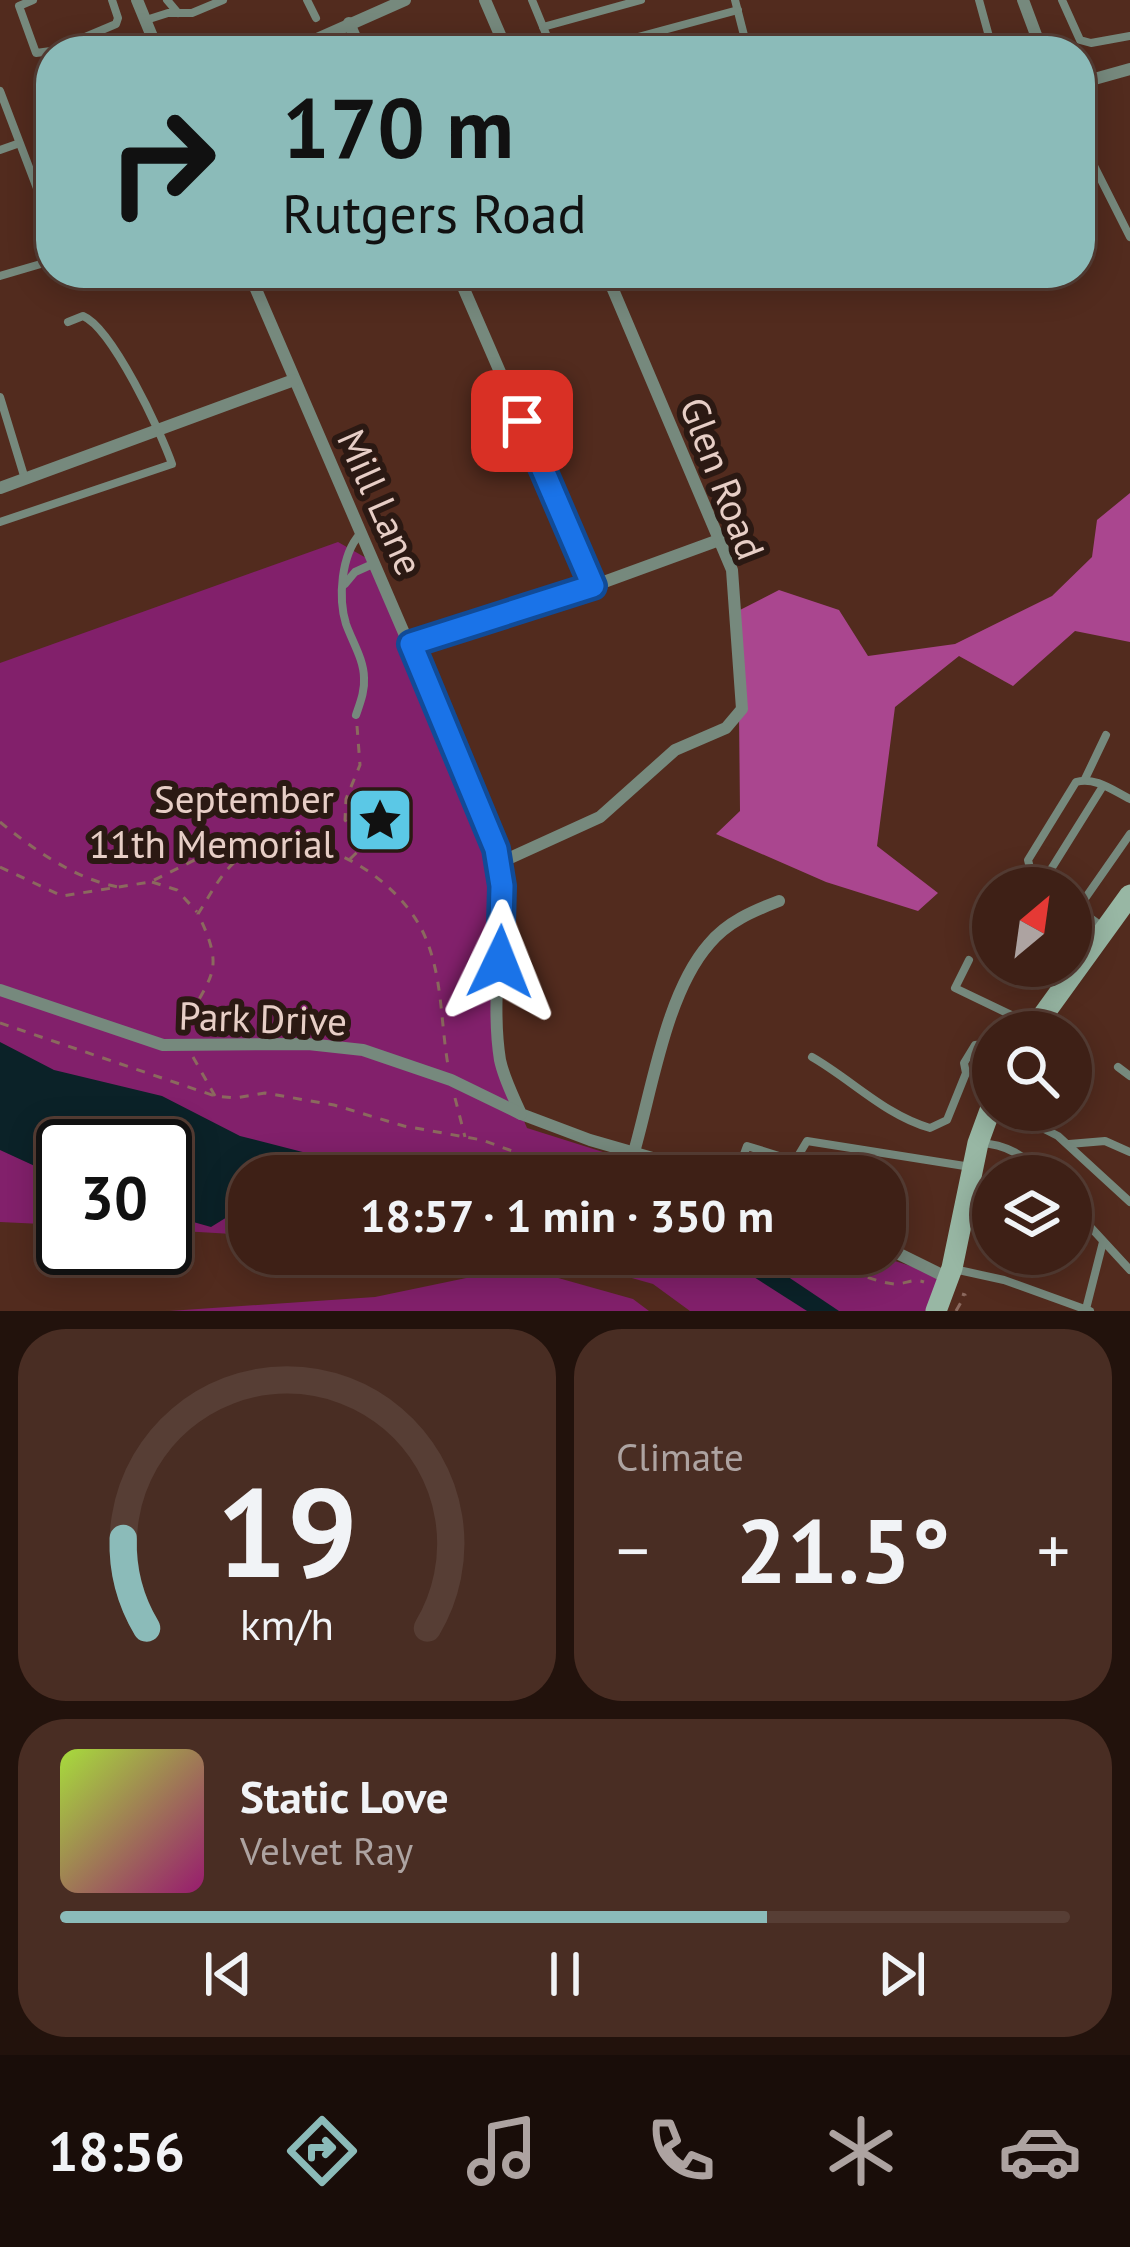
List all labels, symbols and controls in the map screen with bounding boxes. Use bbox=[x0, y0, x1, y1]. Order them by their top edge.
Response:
text: 170 m bbox=[282, 72, 514, 181]
icon: right bbox=[84, 84, 240, 240]
text: Rutgers Road bbox=[282, 178, 587, 248]
pin bbox=[471, 370, 573, 472]
icon: arrive bbox=[489, 388, 555, 454]
street label: Glen Road bbox=[669, 390, 777, 566]
street label: Mill Lane bbox=[326, 421, 436, 583]
place label: September 11th Memorial bbox=[89, 773, 335, 869]
place icon: September 11th Memorial bbox=[345, 785, 415, 855]
north arrow bbox=[972, 867, 1092, 987]
map controls bbox=[972, 867, 1092, 1275]
position arrow bbox=[437, 899, 563, 1025]
street label: Park Drive bbox=[178, 990, 348, 1046]
button: search bbox=[972, 1011, 1092, 1131]
speed limit sign: 30 bbox=[36, 1119, 192, 1275]
button: layers bbox=[972, 1155, 1092, 1275]
text: 18:57 · 1 min · 350 m bbox=[360, 1186, 774, 1244]
text: Climate bbox=[616, 1431, 744, 1482]
text: 19 bbox=[216, 1450, 358, 1611]
text: 21.5° bbox=[736, 1491, 950, 1608]
text: − bbox=[616, 1507, 649, 1592]
text: + bbox=[1037, 1507, 1070, 1592]
text: km/h bbox=[240, 1596, 334, 1652]
text: Static Love bbox=[240, 1767, 449, 1825]
text: Velvet Ray bbox=[240, 1825, 413, 1876]
icon: previous bbox=[195, 1941, 261, 2007]
icon: pause bbox=[532, 1941, 598, 2007]
icon: next bbox=[869, 1941, 935, 2007]
icon: directions bbox=[280, 2109, 364, 2193]
icon: music bbox=[460, 2109, 544, 2193]
icon: phone bbox=[639, 2109, 723, 2193]
icon: climate bbox=[819, 2109, 903, 2193]
icon: car bbox=[998, 2109, 1082, 2193]
text: 18:56 bbox=[48, 2116, 185, 2186]

